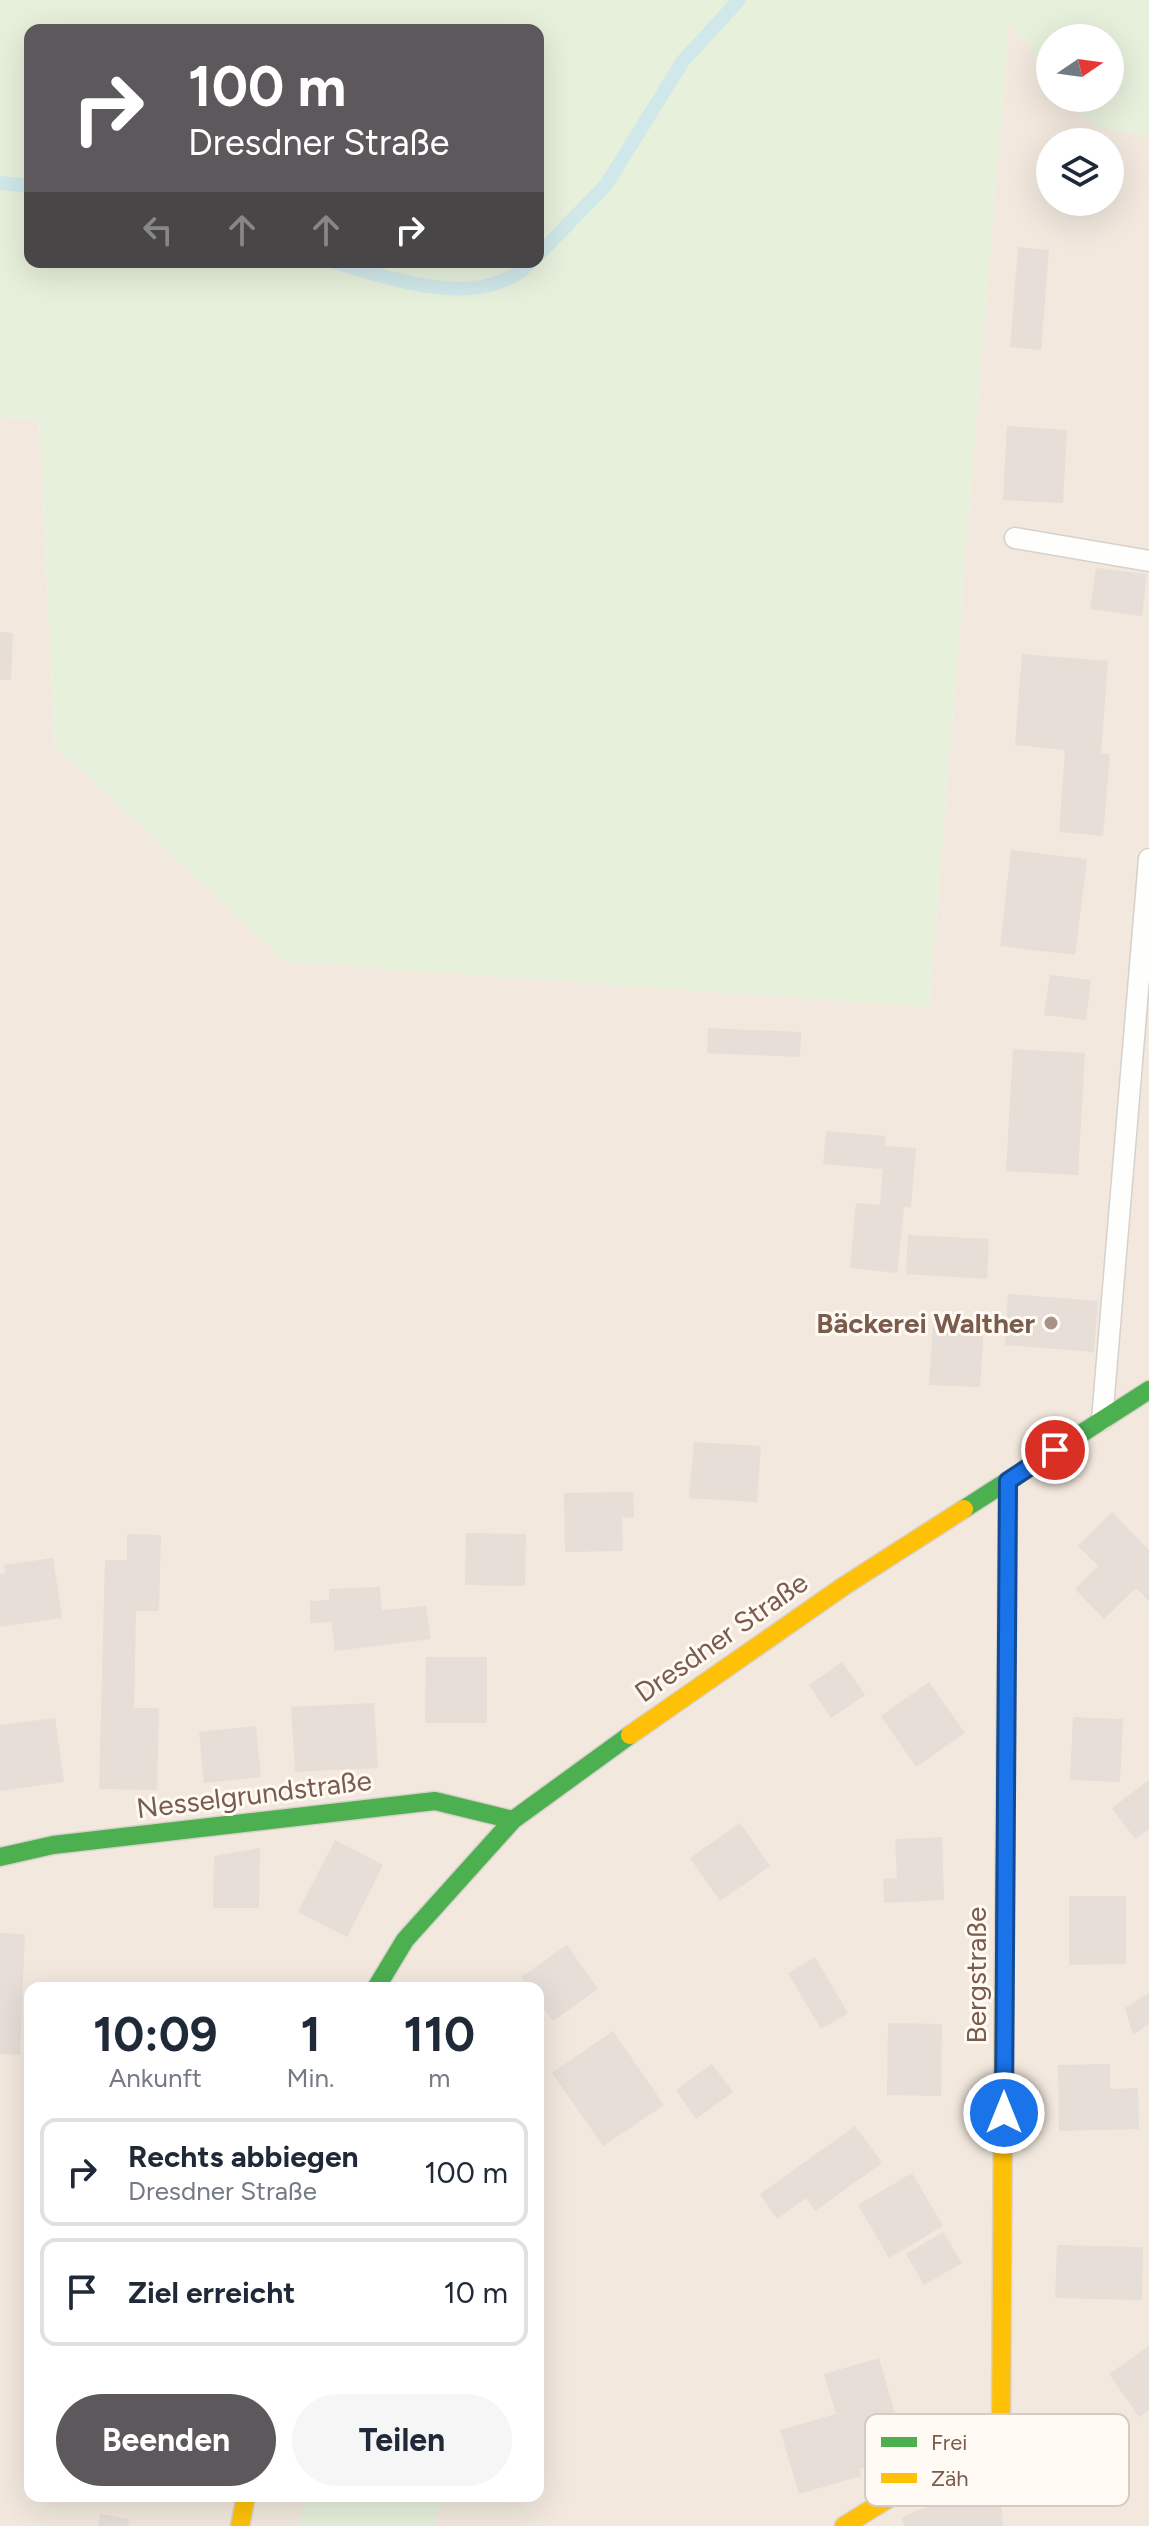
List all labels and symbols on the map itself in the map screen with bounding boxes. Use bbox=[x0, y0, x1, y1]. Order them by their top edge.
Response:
north arrow bbox=[1036, 24, 1124, 112]
place label: Bäckerei Walther bbox=[816, 1306, 1035, 1340]
marker: Bäckerei Walther bbox=[1042, 1314, 1060, 1332]
pin bbox=[1021, 1416, 1089, 1484]
street label: Dresdner Straße bbox=[628, 1565, 814, 1709]
street label: Nesselgrundstraße bbox=[135, 1763, 373, 1825]
street label: Bergstraße bbox=[959, 1907, 993, 2043]
position arrow bbox=[962, 2071, 1046, 2155]
legend bbox=[865, 2414, 1129, 2506]
text: Frei bbox=[931, 2429, 967, 2456]
text: Zäh bbox=[931, 2465, 969, 2492]

